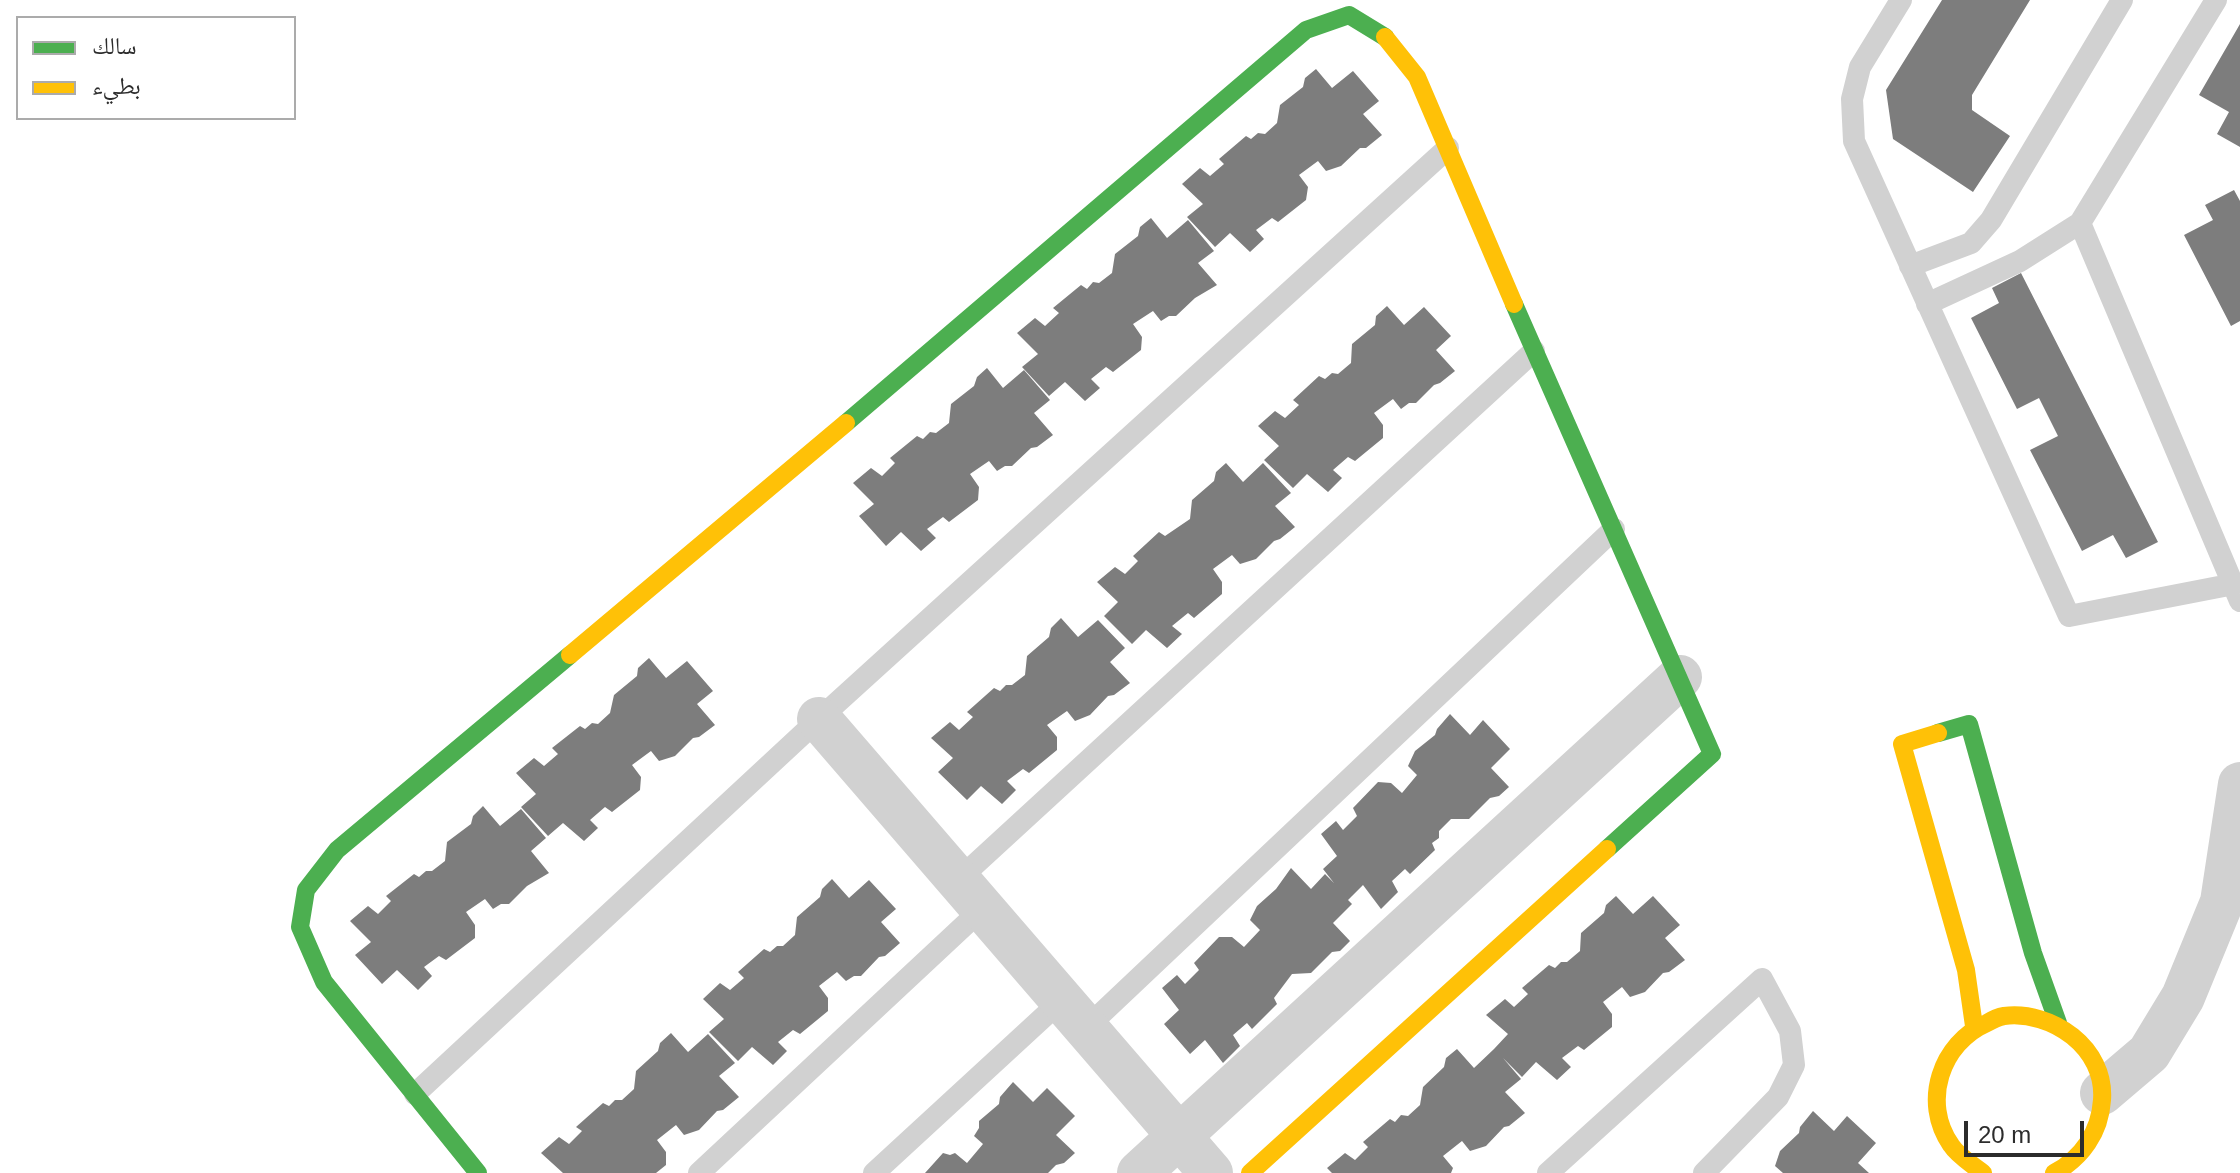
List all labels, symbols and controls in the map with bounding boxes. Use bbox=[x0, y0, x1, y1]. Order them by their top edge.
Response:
legend bbox=[16, 16, 296, 120]
text: سالك bbox=[92, 32, 137, 59]
text: بطيء bbox=[92, 72, 141, 99]
scale bar bbox=[1968, 1105, 2088, 1155]
text: 20 m bbox=[1978, 1121, 2031, 1148]

